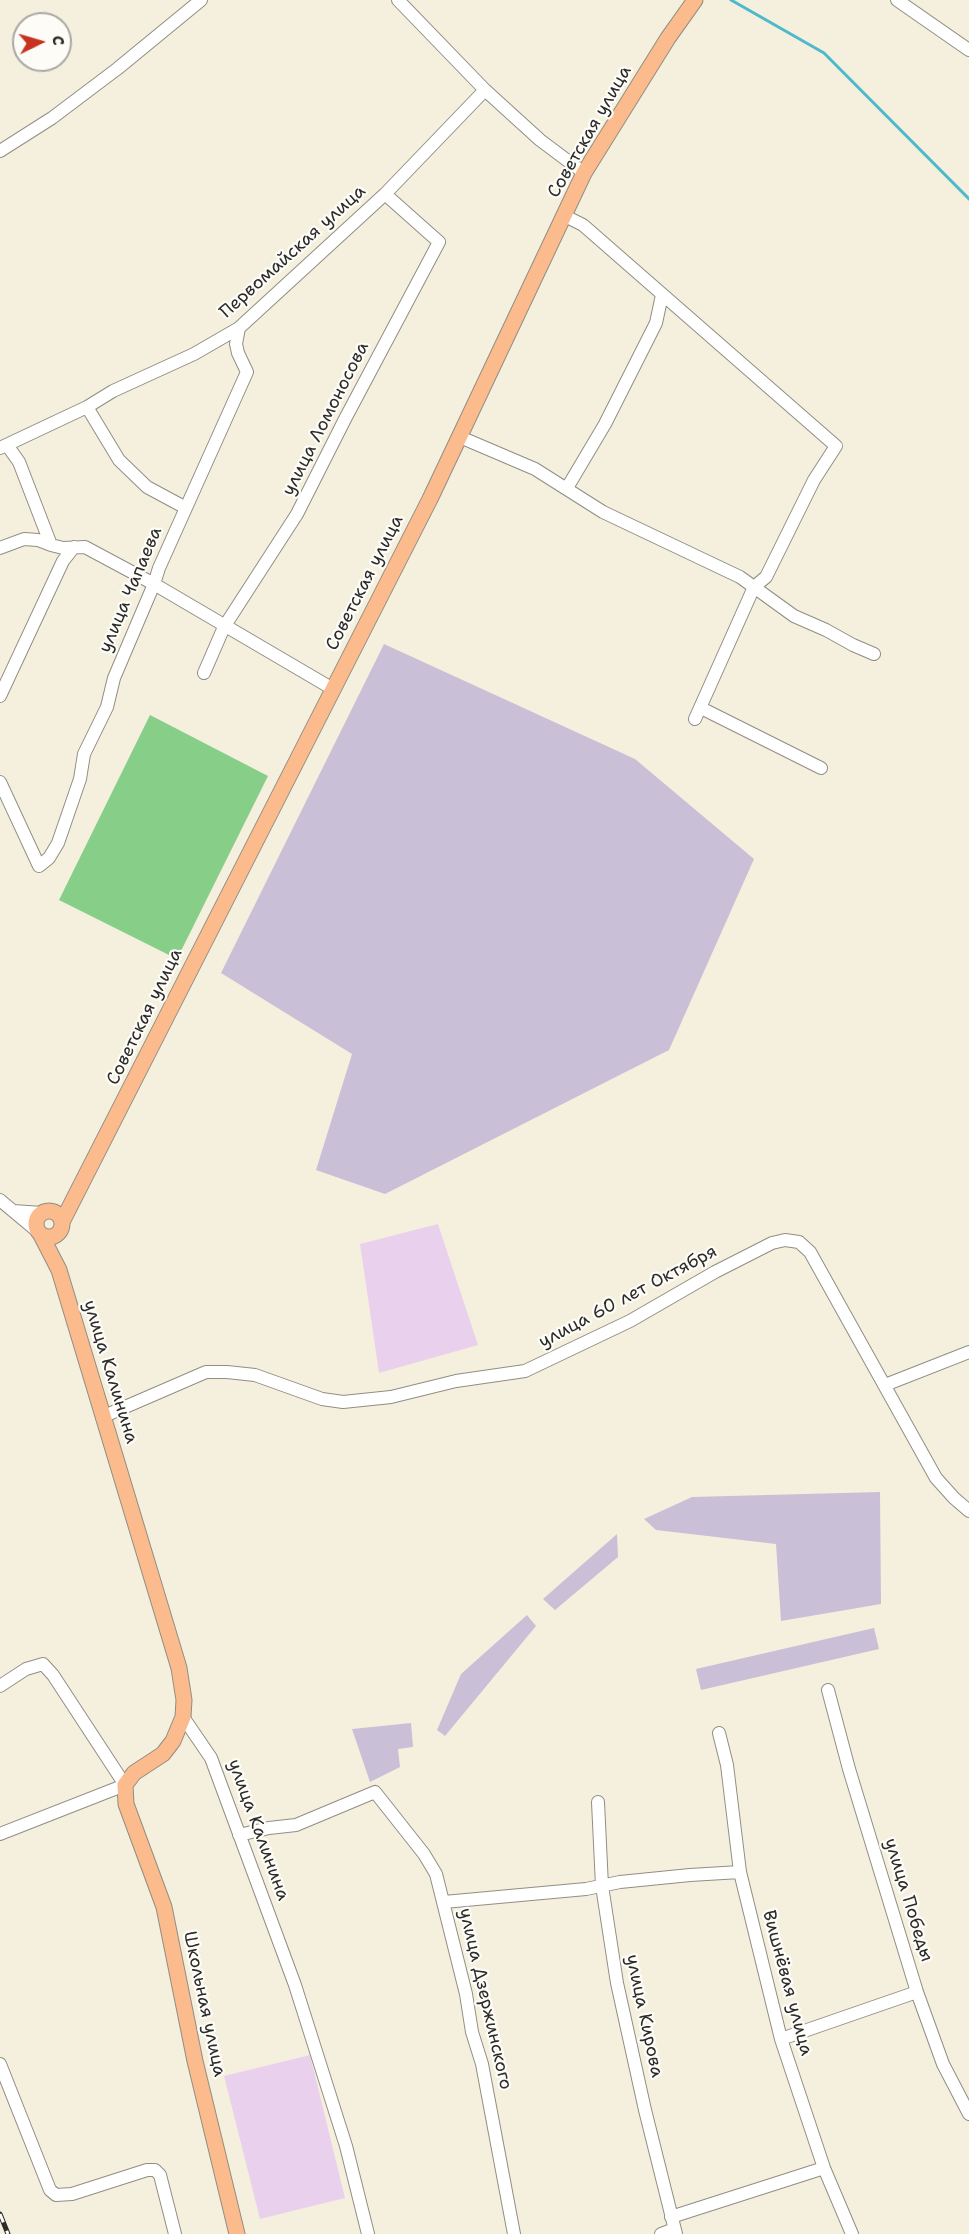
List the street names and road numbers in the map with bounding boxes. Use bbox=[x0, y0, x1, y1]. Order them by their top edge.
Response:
street label: Советская улица bbox=[543, 62, 637, 202]
street label: Первомайская улица bbox=[216, 181, 370, 323]
street label: улица Ломоносова bbox=[278, 339, 374, 499]
street label: Советская улица bbox=[322, 512, 408, 654]
street label: улица Чапаева bbox=[95, 524, 167, 656]
street label: Советская улица bbox=[103, 945, 187, 1089]
street label: улица 60 лет Октября bbox=[535, 1241, 721, 1353]
street label: улица Калинина bbox=[78, 1298, 142, 1446]
street label: улица Калинина bbox=[222, 1756, 294, 1904]
street label: улица Победы bbox=[879, 1836, 937, 1964]
street label: улица Дзержинского bbox=[454, 1906, 516, 2092]
street label: Вишнёвая улица bbox=[757, 1908, 817, 2058]
street label: Школьная улица bbox=[178, 1929, 230, 2079]
street label: улица Кирова bbox=[620, 1953, 668, 2079]

